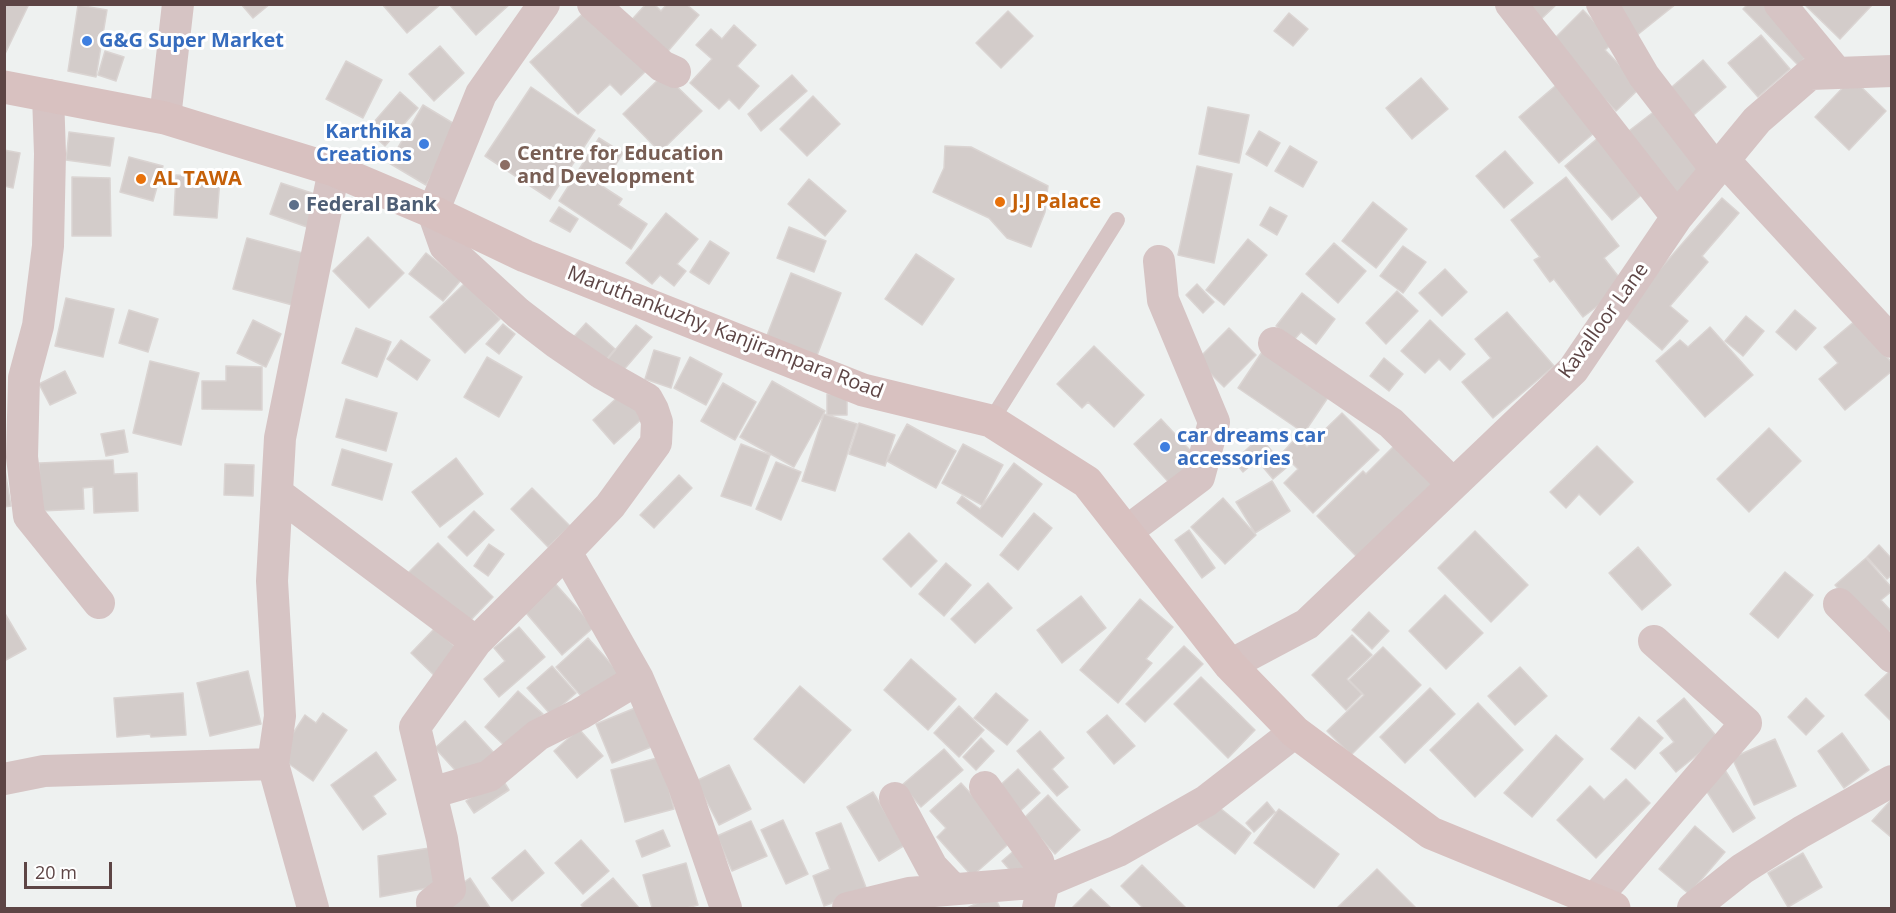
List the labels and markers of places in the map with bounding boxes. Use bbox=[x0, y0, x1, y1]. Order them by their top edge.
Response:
place label: G&G Super Market bbox=[99, 29, 284, 53]
marker: G&G Super Market bbox=[80, 34, 94, 48]
place label: Karthika Creations bbox=[316, 120, 412, 167]
marker: Karthika Creations bbox=[417, 137, 431, 151]
place label: Centre for Education and Development bbox=[517, 142, 724, 189]
marker: Centre for Education and Development bbox=[498, 158, 512, 172]
place label: AL TAWA bbox=[153, 167, 242, 191]
marker: AL TAWA bbox=[134, 172, 148, 186]
place label: J.J Palace bbox=[1012, 190, 1101, 214]
place label: Federal Bank bbox=[306, 193, 437, 217]
marker: J.J Palace bbox=[993, 195, 1007, 209]
marker: Federal Bank bbox=[287, 198, 301, 212]
place label: car dreams car accessories bbox=[1177, 424, 1325, 471]
marker: car dreams car accessories bbox=[1158, 440, 1172, 454]

